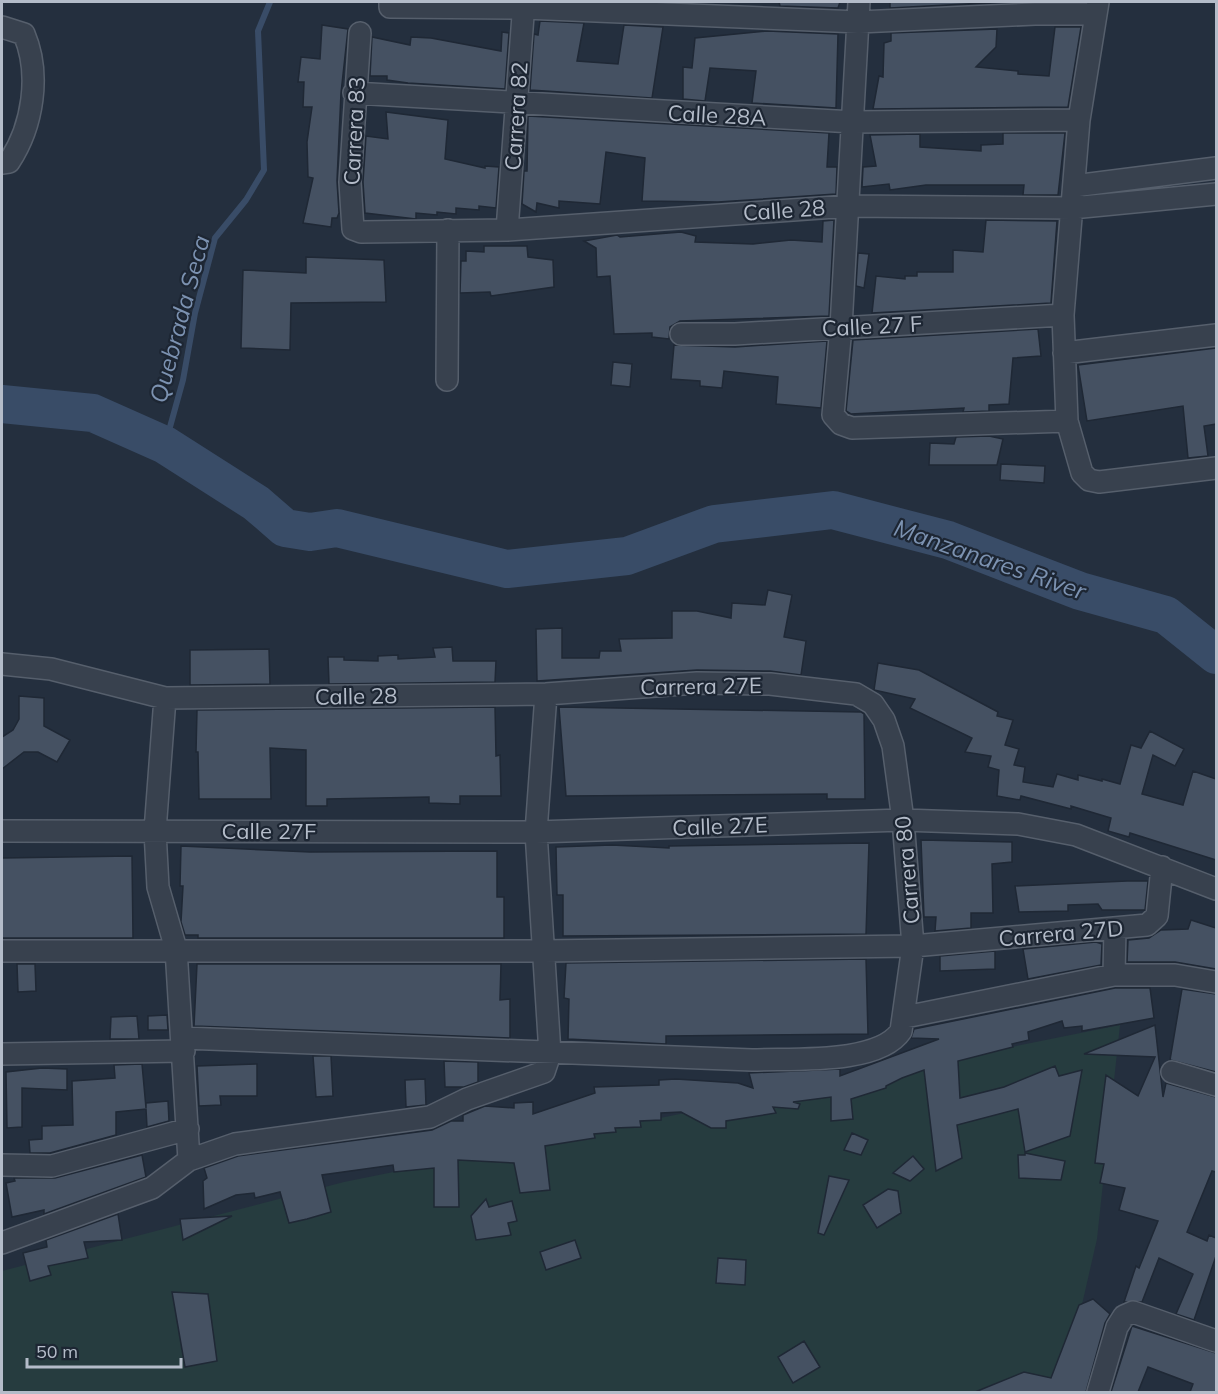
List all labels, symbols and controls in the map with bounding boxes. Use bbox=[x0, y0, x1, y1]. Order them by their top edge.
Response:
street label: Carrera 82 bbox=[498, 61, 534, 171]
street label: Carrera 83 bbox=[337, 76, 371, 186]
street label: Calle 28A bbox=[667, 98, 767, 132]
street label: Calle 28 bbox=[742, 193, 826, 227]
water label: Quebrada Seca bbox=[142, 232, 216, 406]
street label: Calle 27 F bbox=[821, 309, 923, 343]
water label: Manzanares River bbox=[890, 512, 1091, 606]
street label: Carrera 27E bbox=[640, 671, 762, 701]
street label: Calle 28 bbox=[315, 681, 397, 711]
street label: Calle 27E bbox=[672, 810, 768, 842]
street label: Carrera 80 bbox=[888, 815, 926, 925]
street label: Calle 27F bbox=[222, 817, 316, 845]
street label: Carrera 27D bbox=[997, 914, 1125, 952]
scale bar bbox=[27, 1331, 182, 1369]
text: 50 m bbox=[36, 1340, 78, 1363]

